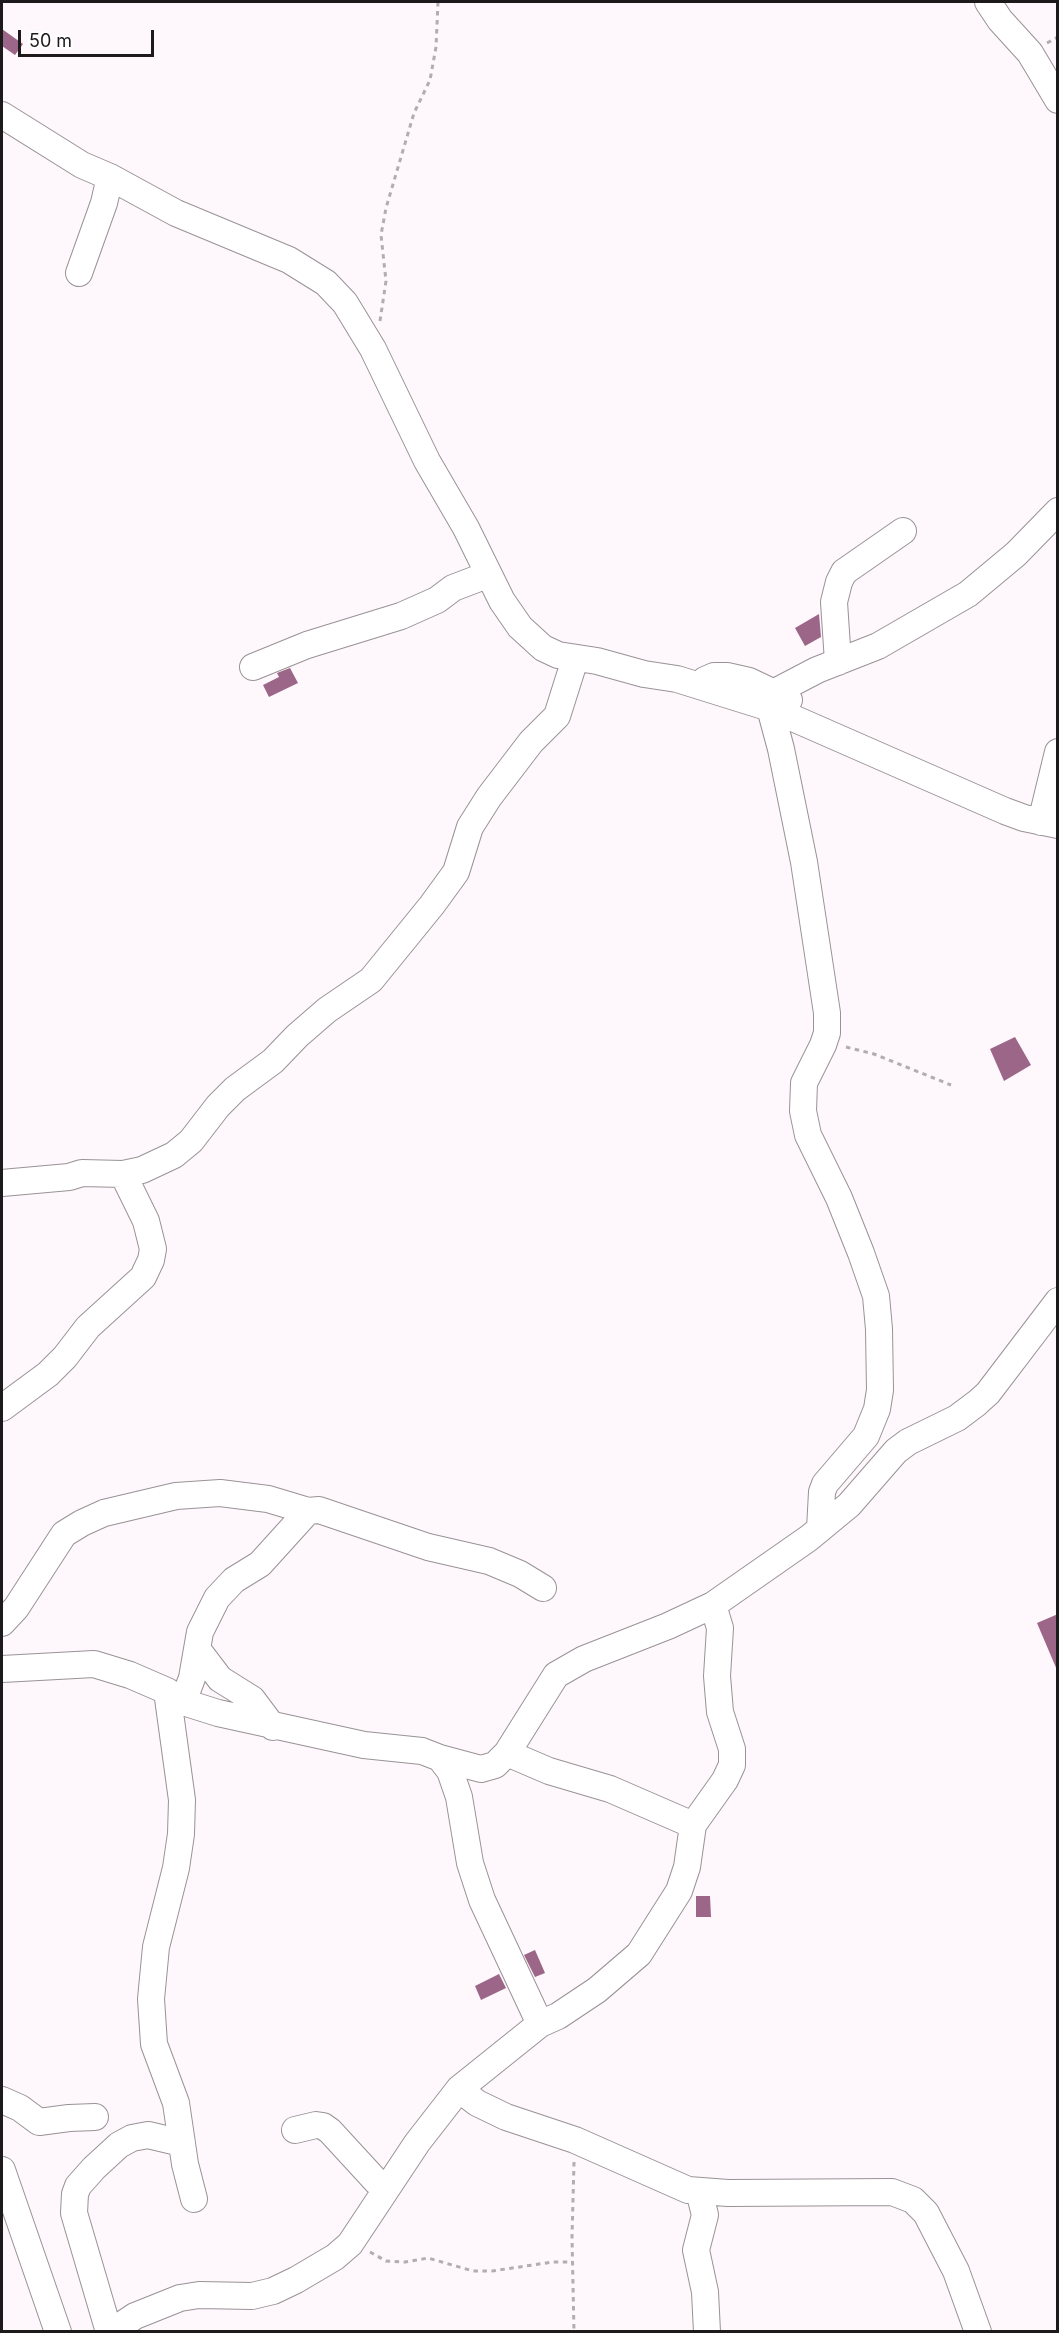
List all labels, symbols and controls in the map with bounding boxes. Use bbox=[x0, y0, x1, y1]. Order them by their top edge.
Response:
scale bar bbox=[21, 18, 158, 56]
text: 50 m bbox=[29, 30, 72, 51]

